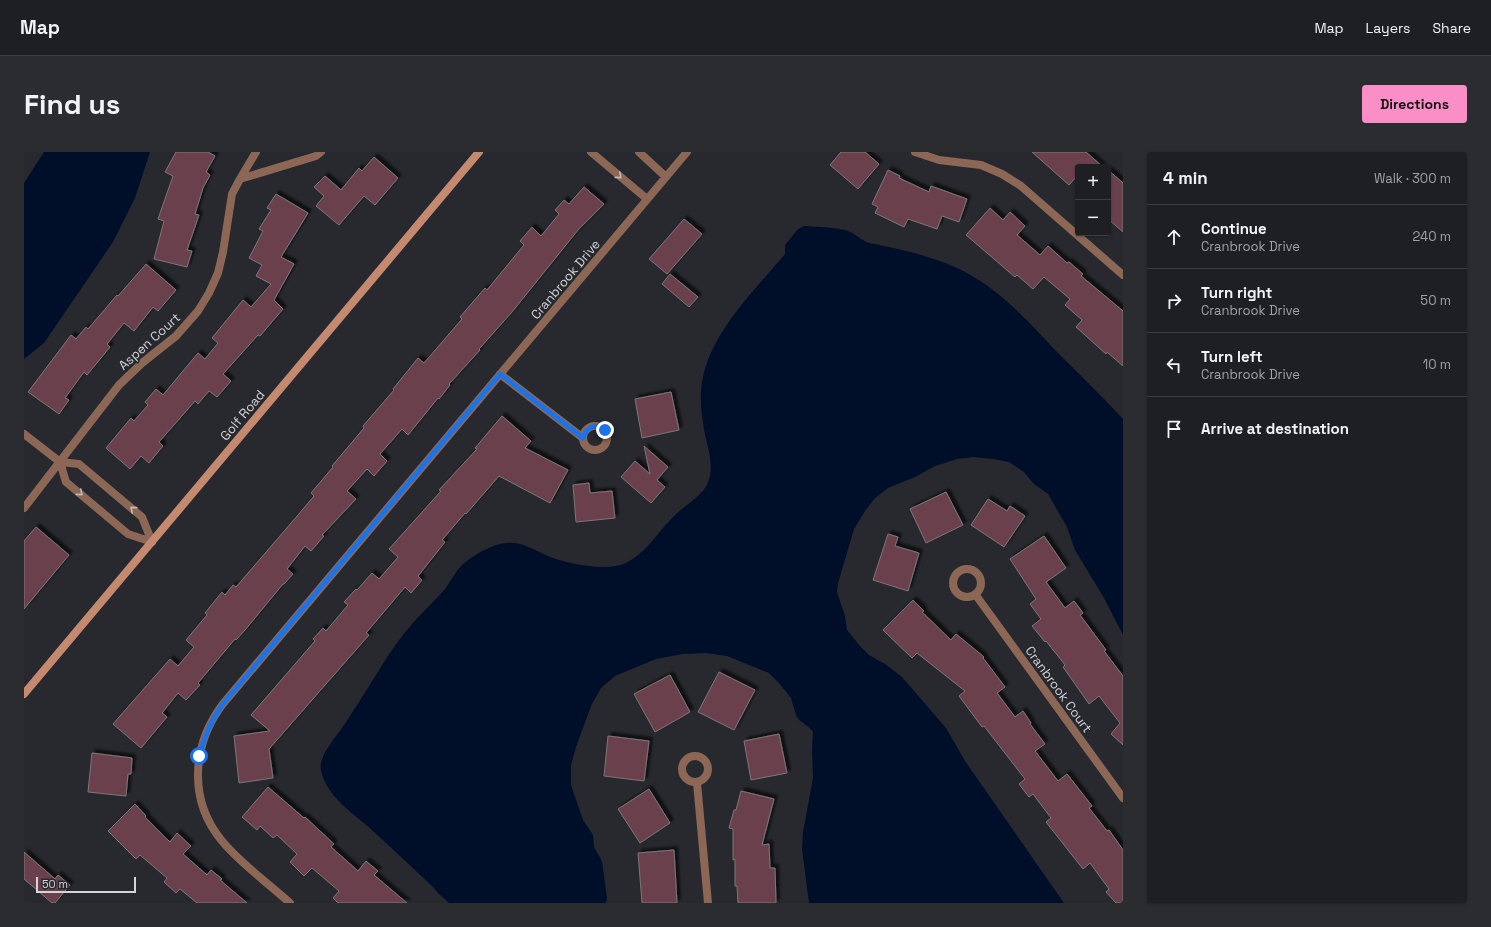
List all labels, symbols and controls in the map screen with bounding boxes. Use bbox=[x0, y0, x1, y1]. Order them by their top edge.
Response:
text: Map bbox=[20, 15, 60, 40]
text: Map bbox=[1314, 19, 1344, 37]
text: Layers bbox=[1366, 19, 1410, 37]
text: Share bbox=[1432, 19, 1471, 37]
button: Directions bbox=[1362, 85, 1467, 123]
text: Find us bbox=[24, 86, 121, 122]
map controls bbox=[1075, 164, 1111, 236]
button: + bbox=[1075, 164, 1111, 200]
text: 4 min bbox=[1163, 167, 1208, 189]
text: Walk · 300 m bbox=[1374, 170, 1451, 187]
one-way arrow bbox=[615, 171, 622, 178]
button: − bbox=[1075, 200, 1111, 236]
text: Continue bbox=[1201, 219, 1267, 238]
icon: ahead bbox=[1163, 226, 1185, 248]
text: 240 m bbox=[1413, 228, 1451, 245]
street label: Cranbrook Drive bbox=[527, 236, 604, 323]
text: Cranbrook Drive bbox=[1201, 238, 1300, 255]
text: Turn right bbox=[1201, 283, 1272, 302]
icon: right bbox=[1163, 290, 1185, 312]
text: 50 m bbox=[1420, 292, 1451, 309]
text: Cranbrook Drive bbox=[1201, 302, 1300, 319]
street label: Aspen Court bbox=[115, 309, 184, 374]
text: Turn left bbox=[1201, 347, 1263, 366]
icon: left bbox=[1163, 354, 1185, 376]
text: 10 m bbox=[1423, 356, 1451, 373]
text: Cranbrook Drive bbox=[1201, 366, 1300, 383]
street label: Golf Road bbox=[216, 387, 268, 444]
icon: arrive bbox=[1163, 418, 1185, 440]
text: Arrive at destination bbox=[1201, 419, 1349, 438]
route end bbox=[596, 421, 614, 439]
one-way arrow bbox=[76, 489, 83, 496]
one-way arrow bbox=[130, 507, 137, 514]
street label: Cranbrook Court bbox=[1021, 643, 1096, 736]
route start bbox=[190, 747, 208, 765]
scale bar bbox=[36, 875, 136, 894]
text: 50 m bbox=[42, 877, 68, 891]

